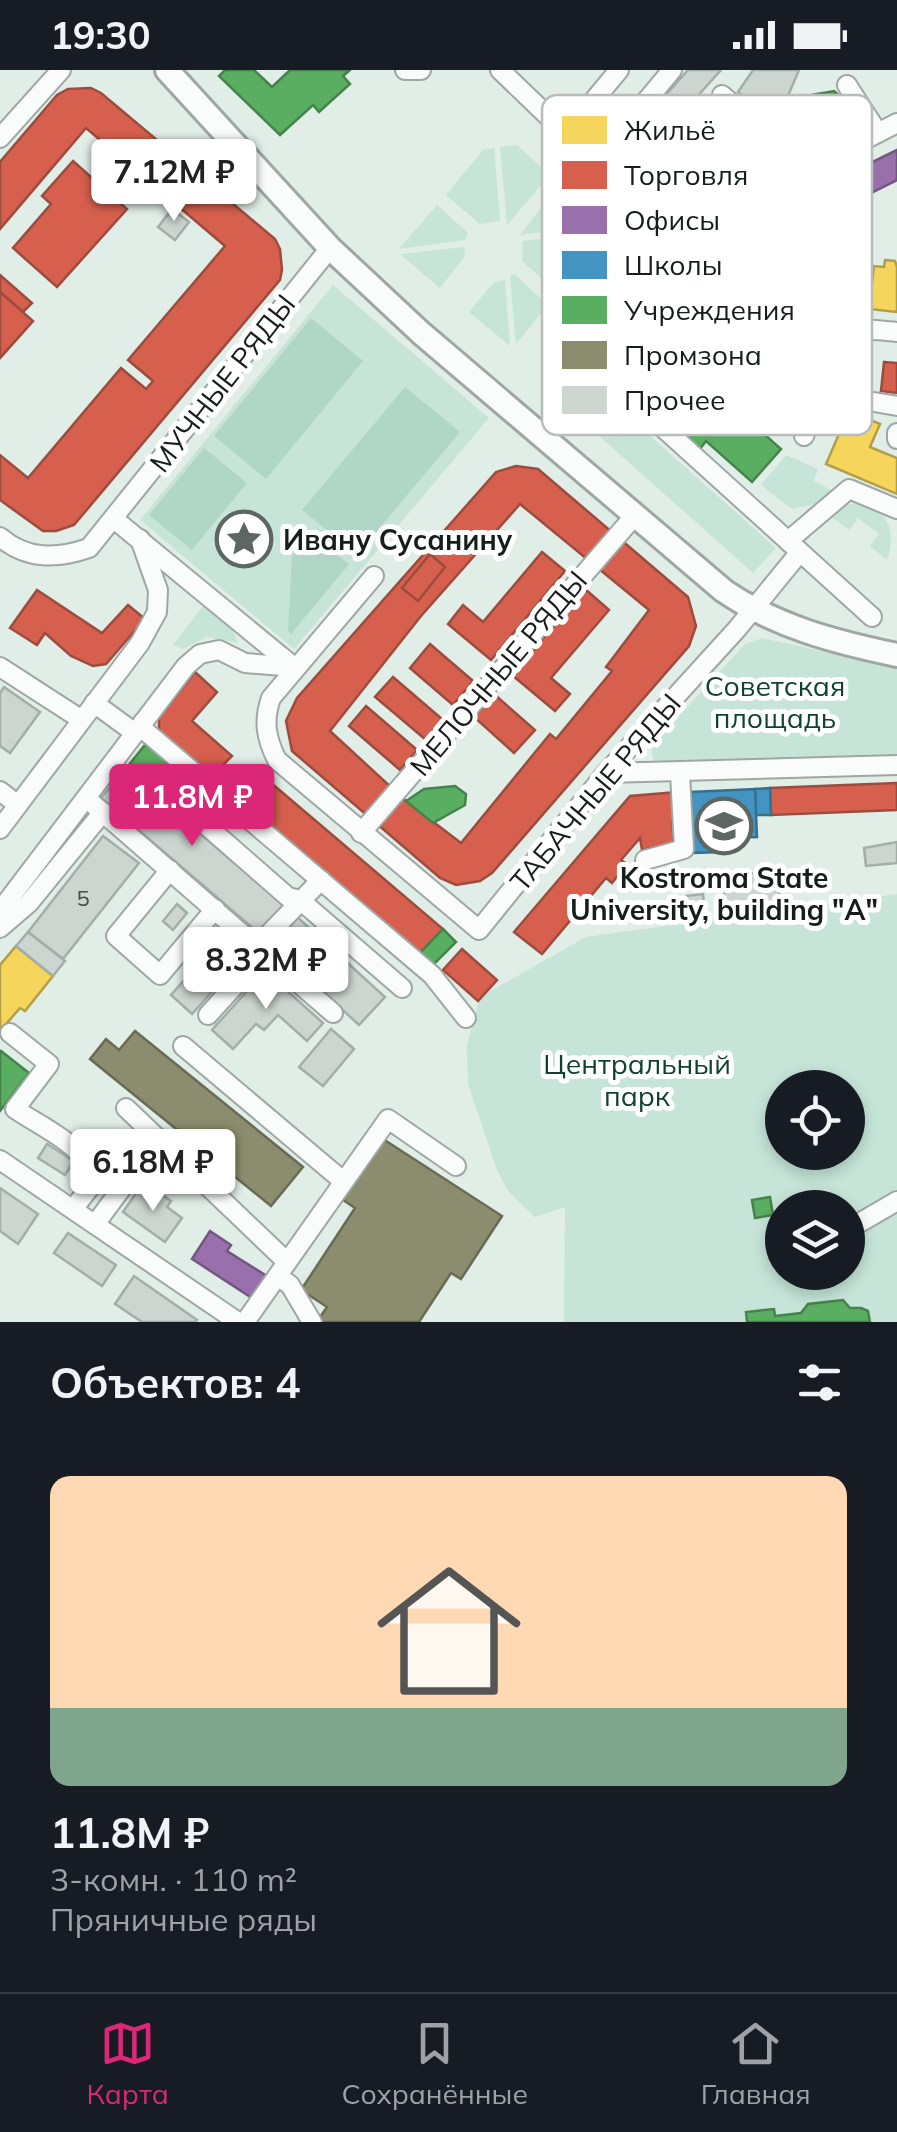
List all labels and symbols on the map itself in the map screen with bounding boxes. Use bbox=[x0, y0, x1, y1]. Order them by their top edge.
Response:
legend bbox=[542, 95, 872, 435]
text: Жильё bbox=[624, 112, 716, 147]
pin: 7.12M ₽ bbox=[82, 139, 266, 224]
text: Торговля bbox=[624, 157, 748, 192]
text: Офисы bbox=[624, 202, 720, 237]
text: Школы bbox=[624, 247, 723, 282]
street label: МУЧНЫЕ РЯДЫ bbox=[142, 287, 302, 479]
text: Учреждения bbox=[623, 292, 795, 327]
text: Промзона bbox=[624, 337, 762, 372]
text: Прочее bbox=[624, 382, 726, 417]
place icon: Ивану Сусанину bbox=[214, 509, 274, 569]
place label: Ивану Сусанину bbox=[283, 522, 513, 557]
street label: МЕЛОЧНЫЕ РЯДЫ bbox=[402, 563, 594, 783]
park label: Советская площадь bbox=[705, 668, 845, 735]
street label: ТАБАЧНЫЕ РЯДЫ bbox=[502, 686, 688, 898]
pin: 11.8M ₽ bbox=[100, 764, 284, 849]
school or university icon: Kostroma State University, building "A" bbox=[694, 796, 754, 856]
place label: Kostroma State University, building "A" bbox=[570, 860, 878, 927]
house number: 5 bbox=[76, 884, 90, 912]
pin: 8.32M ₽ bbox=[174, 927, 358, 1012]
park label: Центральный парк bbox=[543, 1046, 731, 1113]
pin: 6.18M ₽ bbox=[61, 1129, 245, 1214]

